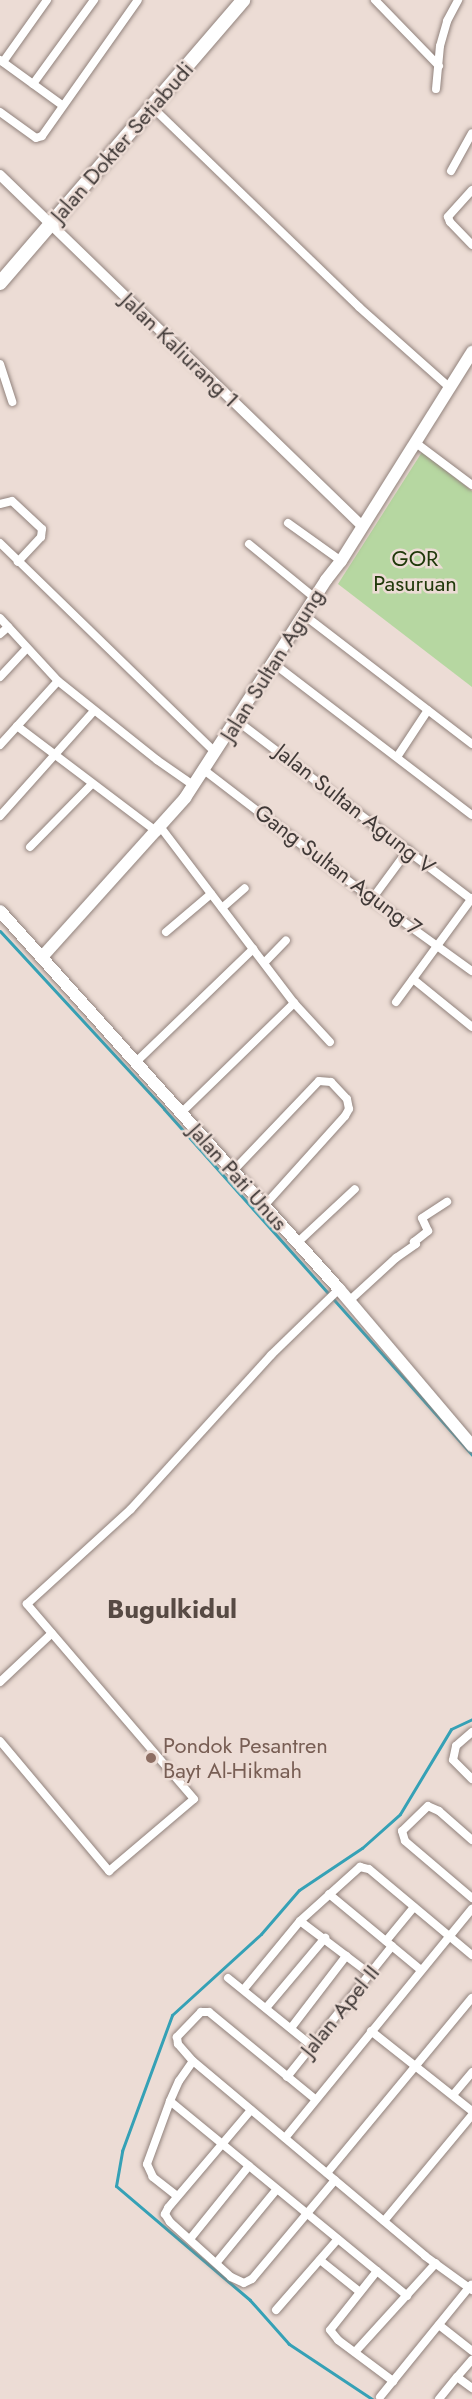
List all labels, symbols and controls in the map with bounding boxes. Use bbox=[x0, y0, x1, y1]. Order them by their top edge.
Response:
street label: Jalan Dokter Setiabudi bbox=[45, 56, 199, 228]
street label: Jalan Kaliurang 1 bbox=[116, 287, 244, 413]
park label: GOR Pasuruan bbox=[373, 545, 457, 596]
street label: Jalan Sultan Agung bbox=[214, 584, 330, 746]
street label: Jalan Sultan Agung V bbox=[270, 738, 440, 880]
street label: Gang Sultan Agung 7 bbox=[249, 799, 427, 941]
street label: Jalan Pati Unus bbox=[183, 1118, 293, 1236]
district label: Bugulkidul bbox=[107, 1594, 237, 1626]
place label: Pondok Pesantren Bayt Al-Hikmah bbox=[163, 1732, 328, 1784]
marker: Pondok Pesantren Bayt Al-Hikmah bbox=[144, 1751, 158, 1765]
street label: Jalan Apel II bbox=[295, 1960, 385, 2062]

